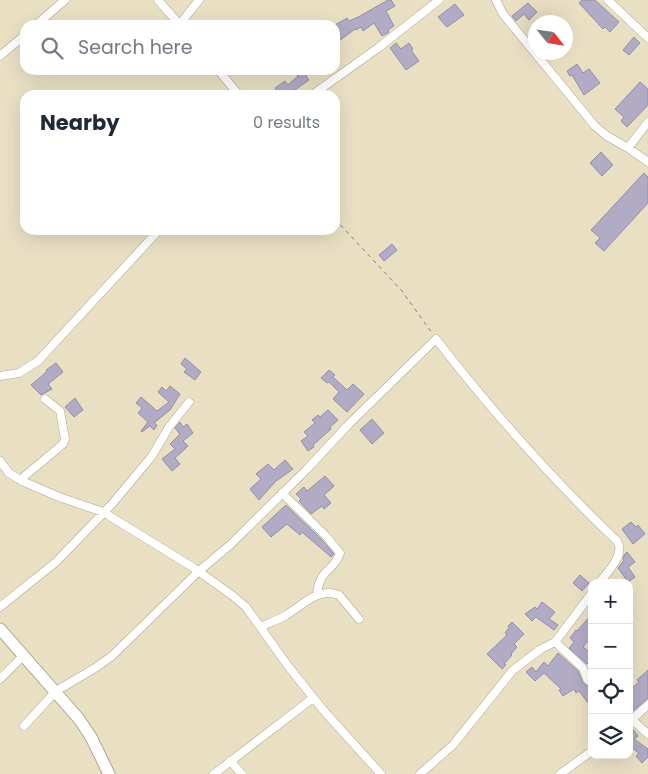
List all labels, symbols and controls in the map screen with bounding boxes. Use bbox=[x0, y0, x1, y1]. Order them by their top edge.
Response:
north arrow bbox=[528, 15, 573, 60]
search box bbox=[20, 20, 340, 75]
icon: search bbox=[38, 34, 66, 62]
text: Search here bbox=[78, 34, 192, 61]
text: Nearby bbox=[40, 108, 120, 137]
text: 0 results bbox=[253, 111, 320, 134]
map controls bbox=[588, 579, 633, 759]
button: + bbox=[588, 579, 633, 624]
button: − bbox=[588, 624, 633, 669]
button: locate bbox=[588, 669, 633, 714]
button: layers bbox=[588, 714, 633, 759]

